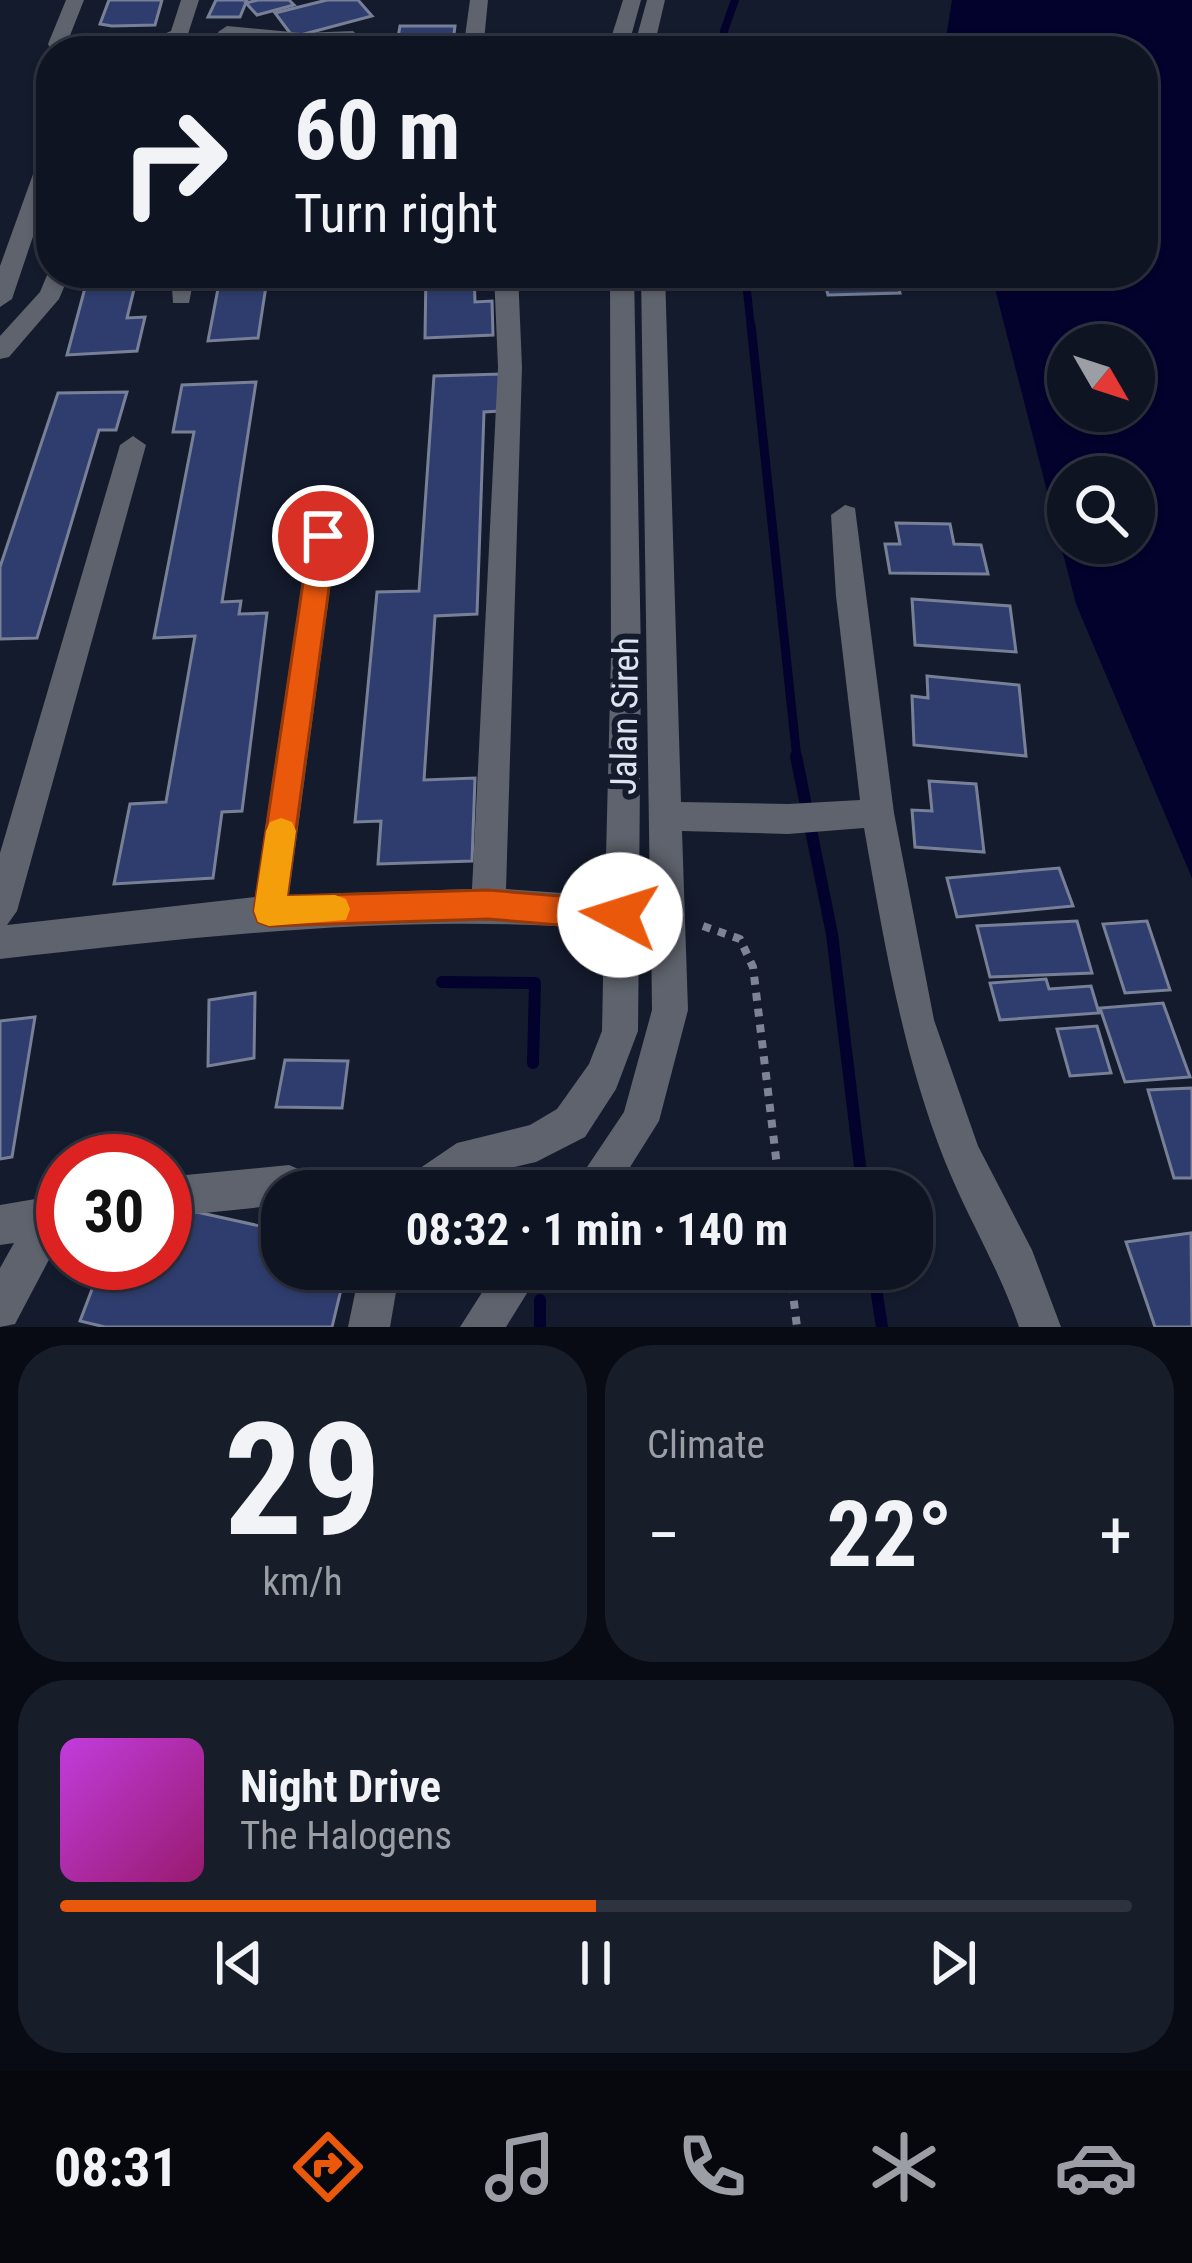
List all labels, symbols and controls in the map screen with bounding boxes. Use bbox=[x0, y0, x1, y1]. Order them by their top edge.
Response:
text: 60 m bbox=[294, 81, 461, 180]
icon: right bbox=[96, 84, 252, 240]
text: Turn right bbox=[294, 182, 498, 245]
north arrow bbox=[1047, 324, 1155, 432]
map controls bbox=[1047, 324, 1155, 564]
button: search bbox=[1047, 456, 1155, 564]
pin bbox=[272, 485, 374, 587]
icon: arrive bbox=[290, 503, 356, 569]
street label: Jalan Sireh bbox=[603, 637, 647, 795]
position arrow bbox=[557, 852, 683, 978]
speed limit sign: 30 bbox=[36, 1134, 192, 1290]
text: 08:32 · 1 min · 140 m bbox=[406, 1203, 788, 1256]
text: 29 bbox=[224, 1389, 381, 1572]
text: Climate bbox=[647, 1422, 765, 1468]
text: 22° bbox=[827, 1483, 953, 1588]
text: − bbox=[647, 1497, 680, 1574]
text: + bbox=[1099, 1497, 1132, 1574]
text: km/h bbox=[262, 1559, 343, 1605]
text: Night Drive bbox=[240, 1760, 441, 1813]
text: The Halogens bbox=[240, 1813, 452, 1859]
icon: previous bbox=[206, 1930, 272, 1996]
icon: pause bbox=[563, 1930, 629, 1996]
icon: next bbox=[920, 1930, 986, 1996]
icon: directions bbox=[286, 2125, 370, 2209]
icon: music bbox=[478, 2125, 562, 2209]
icon: phone bbox=[670, 2125, 754, 2209]
icon: climate bbox=[862, 2125, 946, 2209]
icon: car bbox=[1054, 2125, 1138, 2209]
text: 08:31 bbox=[54, 2136, 178, 2199]

